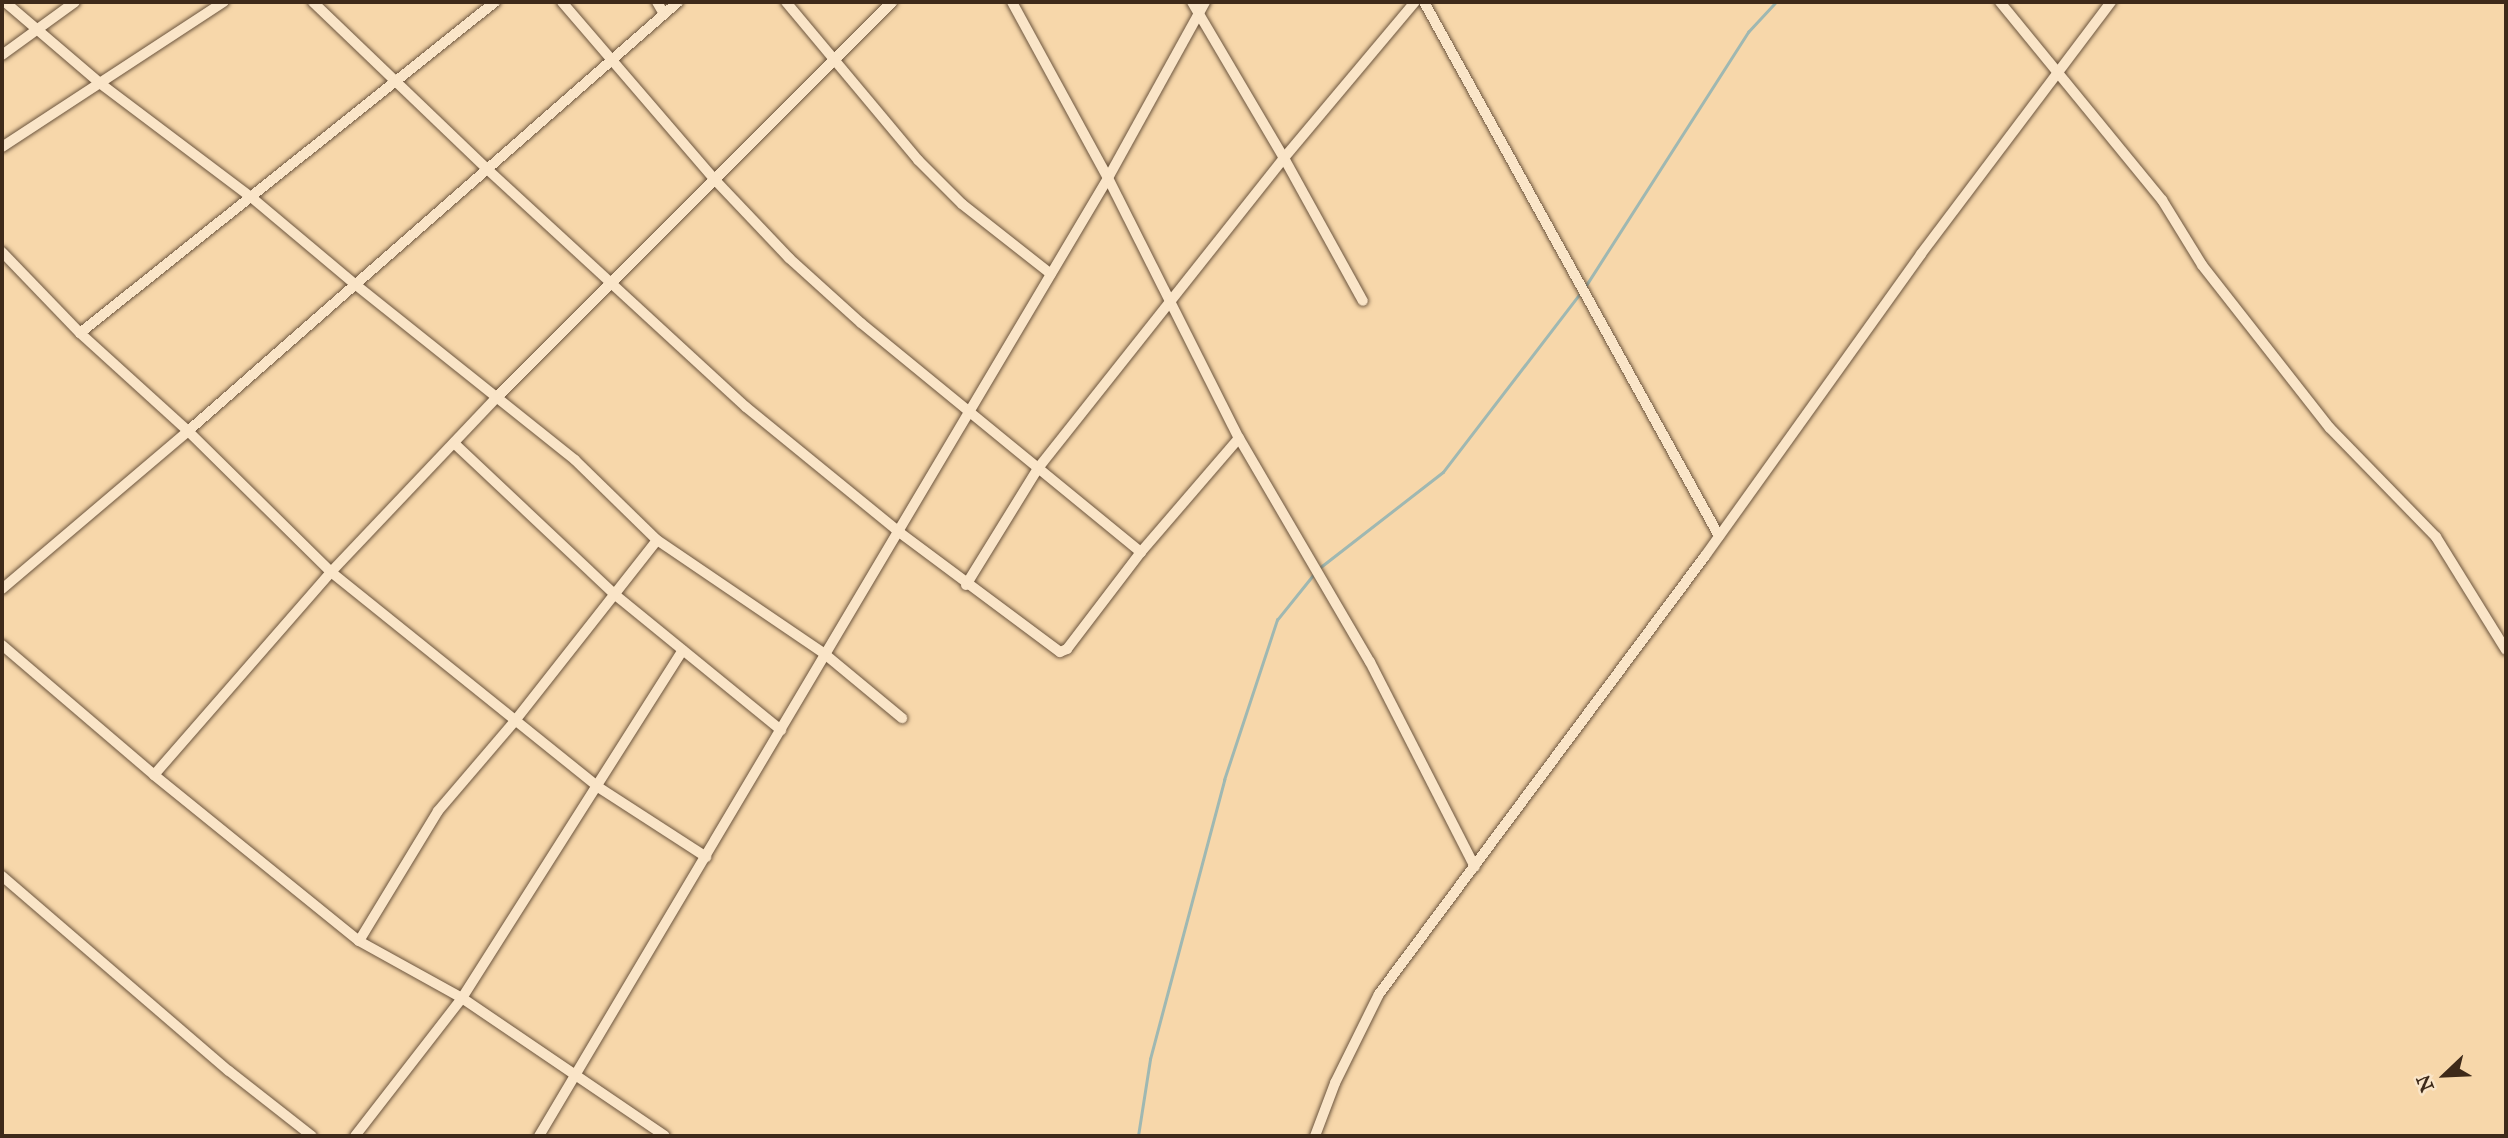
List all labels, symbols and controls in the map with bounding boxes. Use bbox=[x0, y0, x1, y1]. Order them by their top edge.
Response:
north arrow bbox=[2410, 1040, 2480, 1110]
text: N bbox=[2411, 1071, 2439, 1095]

